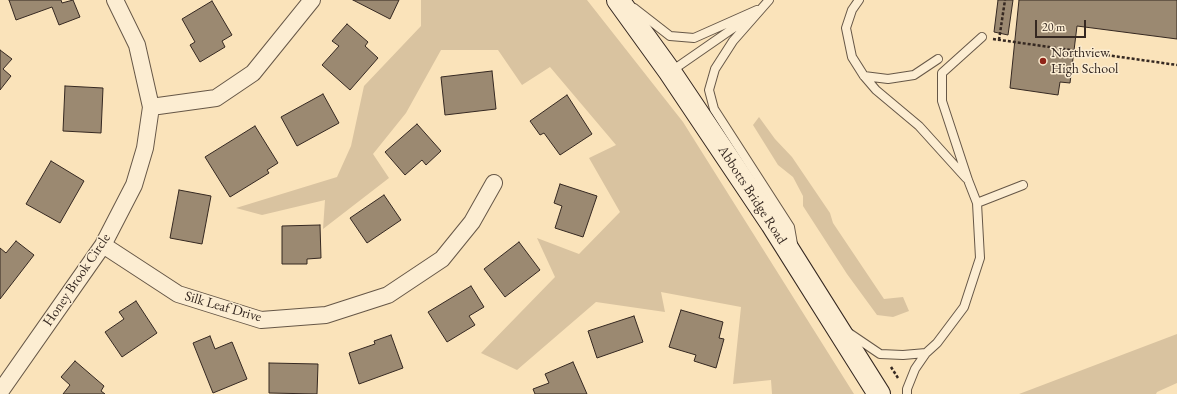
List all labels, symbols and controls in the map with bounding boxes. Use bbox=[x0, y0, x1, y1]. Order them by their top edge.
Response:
scale bar bbox=[1037, 12, 1088, 38]
text: 20 m bbox=[1042, 19, 1065, 35]
place label: Northview High School bbox=[1051, 45, 1118, 78]
marker: Northview High School bbox=[1038, 56, 1048, 66]
street label: Abbotts Bridge Road bbox=[714, 143, 790, 247]
street label: Honey Brook Circle bbox=[40, 230, 114, 330]
street label: Silk Leaf Drive bbox=[183, 288, 263, 326]

